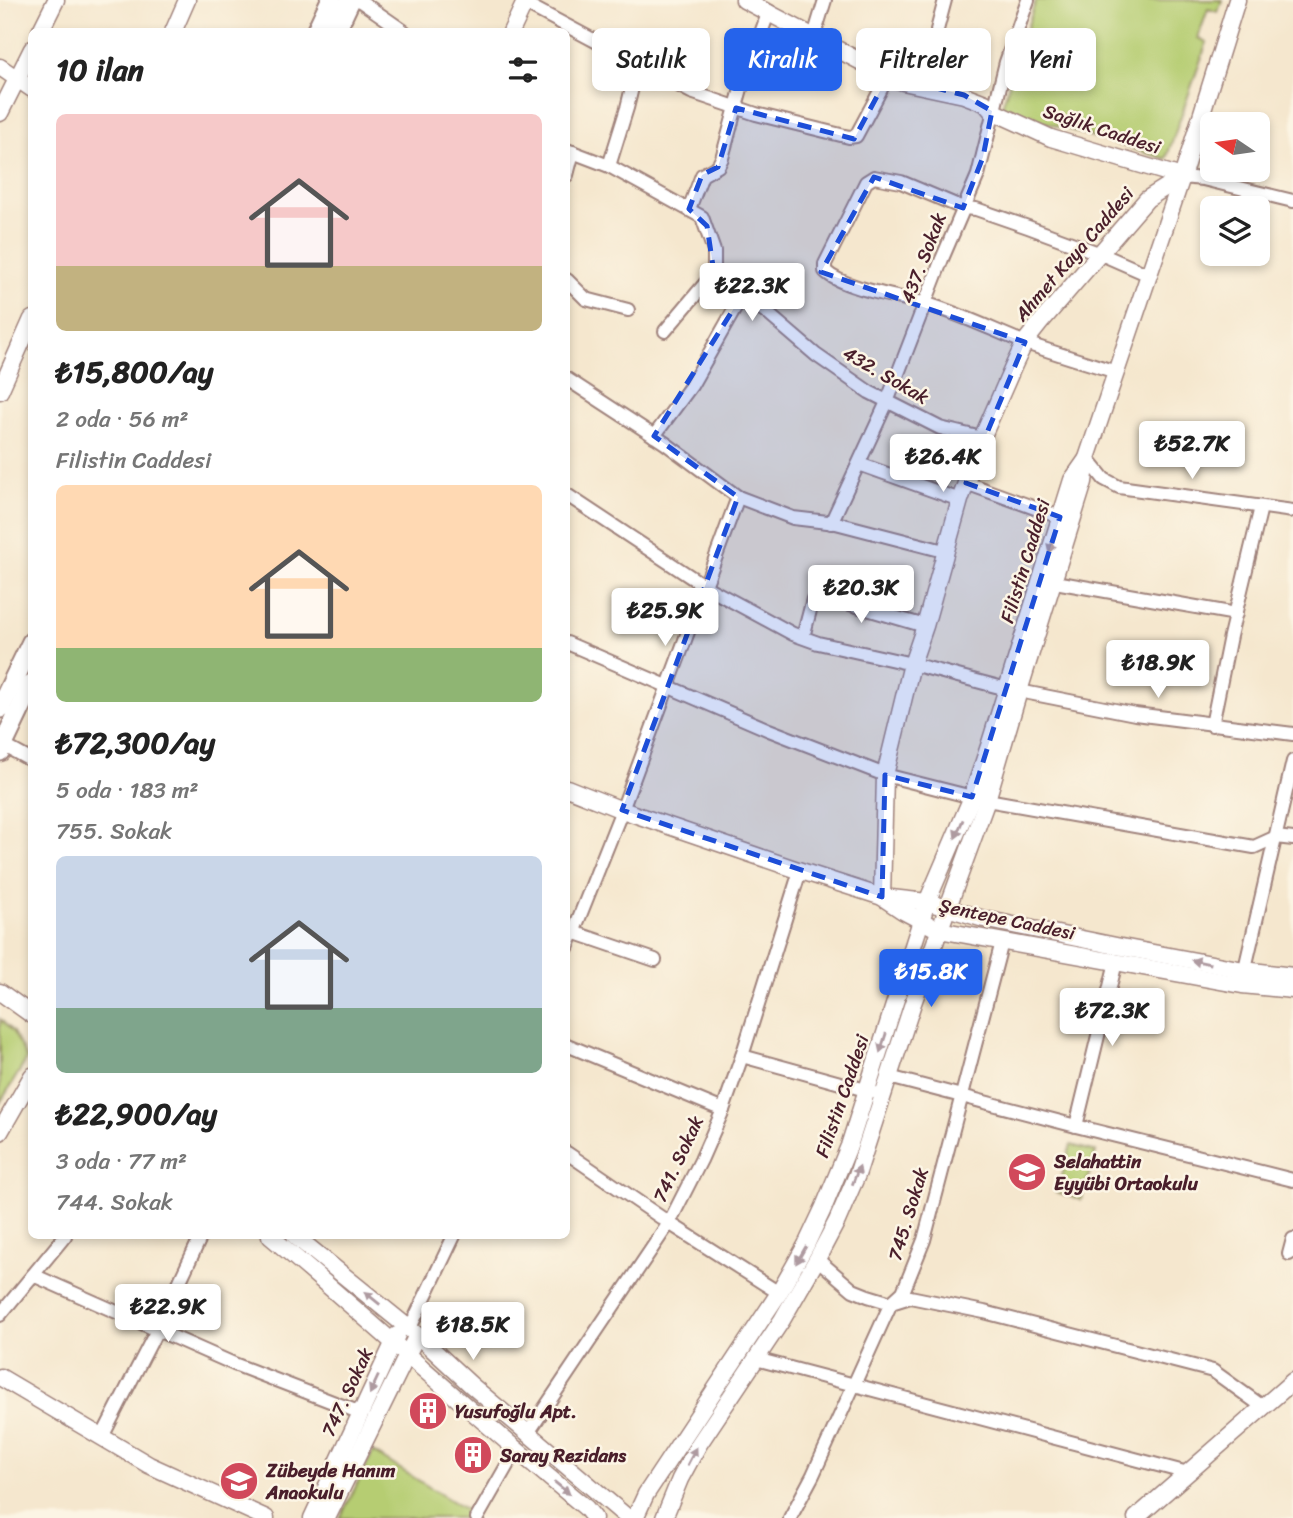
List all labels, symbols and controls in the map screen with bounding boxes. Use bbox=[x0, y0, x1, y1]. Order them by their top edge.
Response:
chip: Satılık bbox=[592, 28, 710, 91]
chip: Kiralık bbox=[724, 28, 842, 91]
chip: Filtreler bbox=[856, 28, 991, 91]
chip: Yeni bbox=[1005, 28, 1096, 91]
text: 10 ilan bbox=[56, 43, 144, 97]
icon: filters bbox=[504, 51, 542, 89]
street label: Sağlık Caddesi bbox=[1039, 94, 1166, 164]
north arrow bbox=[1200, 112, 1270, 182]
map controls bbox=[1200, 112, 1270, 266]
icon: home bbox=[236, 160, 362, 286]
street label: Ahmet Kaya Caddesi bbox=[1005, 178, 1143, 330]
button: layers bbox=[1200, 196, 1270, 266]
street label: 437. Sokak bbox=[891, 208, 955, 308]
pin: ₺22.3K bbox=[695, 264, 809, 323]
text: ₺22.3K bbox=[716, 265, 788, 306]
street label: 432. Sokak bbox=[837, 337, 935, 413]
text: ₺15,800/ay bbox=[56, 345, 213, 399]
text: 2 oda · 56 m² bbox=[56, 399, 189, 440]
pin: ₺52.7K bbox=[1135, 421, 1249, 481]
text: ₺52.7K bbox=[1155, 423, 1229, 464]
pin: ₺26.4K bbox=[886, 434, 1000, 494]
text: ₺26.4K bbox=[906, 436, 980, 477]
text: Filistin Caddesi bbox=[56, 440, 211, 481]
street label: Filistin Caddesi bbox=[990, 494, 1060, 627]
icon: home bbox=[236, 531, 362, 657]
one-way arrow bbox=[1047, 532, 1057, 553]
pin: ₺20.3K bbox=[804, 566, 918, 625]
text: ₺20.3K bbox=[824, 567, 898, 608]
pin: ₺25.9K bbox=[608, 588, 722, 648]
text: ₺25.9K bbox=[627, 590, 703, 631]
pin: ₺18.9K bbox=[1101, 640, 1215, 700]
text: ₺18.9K bbox=[1122, 642, 1194, 683]
text: ₺72,300/ay bbox=[56, 716, 215, 770]
text: 5 oda · 183 m² bbox=[56, 770, 199, 811]
text: 755. Sokak bbox=[56, 811, 172, 852]
one-way arrow bbox=[953, 818, 964, 839]
street label: Şentepe Caddesi bbox=[936, 888, 1079, 950]
icon: home bbox=[236, 902, 362, 1028]
pin: ₺15.8K bbox=[874, 950, 988, 1009]
text: ₺15.8K bbox=[895, 951, 967, 992]
one-way arrow bbox=[1190, 956, 1212, 967]
pin: ₺72.3K bbox=[1055, 988, 1169, 1048]
text: ₺72.3K bbox=[1076, 990, 1148, 1031]
street label: Filistin Caddesi bbox=[806, 1029, 879, 1162]
one-way arrow bbox=[877, 1033, 888, 1054]
text: ₺22,900/ay bbox=[56, 1087, 217, 1141]
street label: 741. Sokak bbox=[643, 1110, 713, 1208]
text: 3 oda · 77 m² bbox=[56, 1141, 187, 1182]
place label: Selahattin Eyyübi Ortaokulu bbox=[1053, 1145, 1199, 1200]
school or university icon: Selahattin Eyyübi Ortaokulu bbox=[1006, 1151, 1048, 1193]
street label: 745. Sokak bbox=[878, 1163, 938, 1265]
one-way arrow bbox=[851, 1165, 862, 1186]
text: 744. Sokak bbox=[56, 1182, 173, 1223]
one-way arrow bbox=[795, 1245, 807, 1264]
pin: ₺22.9K bbox=[111, 1284, 225, 1344]
text: ₺22.9K bbox=[131, 1286, 205, 1327]
one-way arrow bbox=[363, 1291, 380, 1306]
pin: ₺18.5K bbox=[416, 1302, 530, 1362]
text: ₺18.5K bbox=[437, 1304, 509, 1345]
street label: 747. Sokak bbox=[312, 1342, 382, 1442]
one-way arrow bbox=[368, 1375, 380, 1395]
building icon: Yusufoğlu Apt. bbox=[407, 1390, 449, 1432]
place label: Yusufoğlu Apt. bbox=[455, 1395, 577, 1428]
building icon: Saray Rezidans bbox=[452, 1434, 494, 1476]
place label: Saray Rezidans bbox=[499, 1439, 627, 1472]
one-way arrow bbox=[687, 1446, 698, 1466]
place label: Zübeyde Hanım Anaokulu bbox=[265, 1454, 396, 1509]
school or university icon: Zübeyde Hanım Anaokulu bbox=[218, 1460, 260, 1502]
one-way arrow bbox=[553, 1481, 571, 1496]

